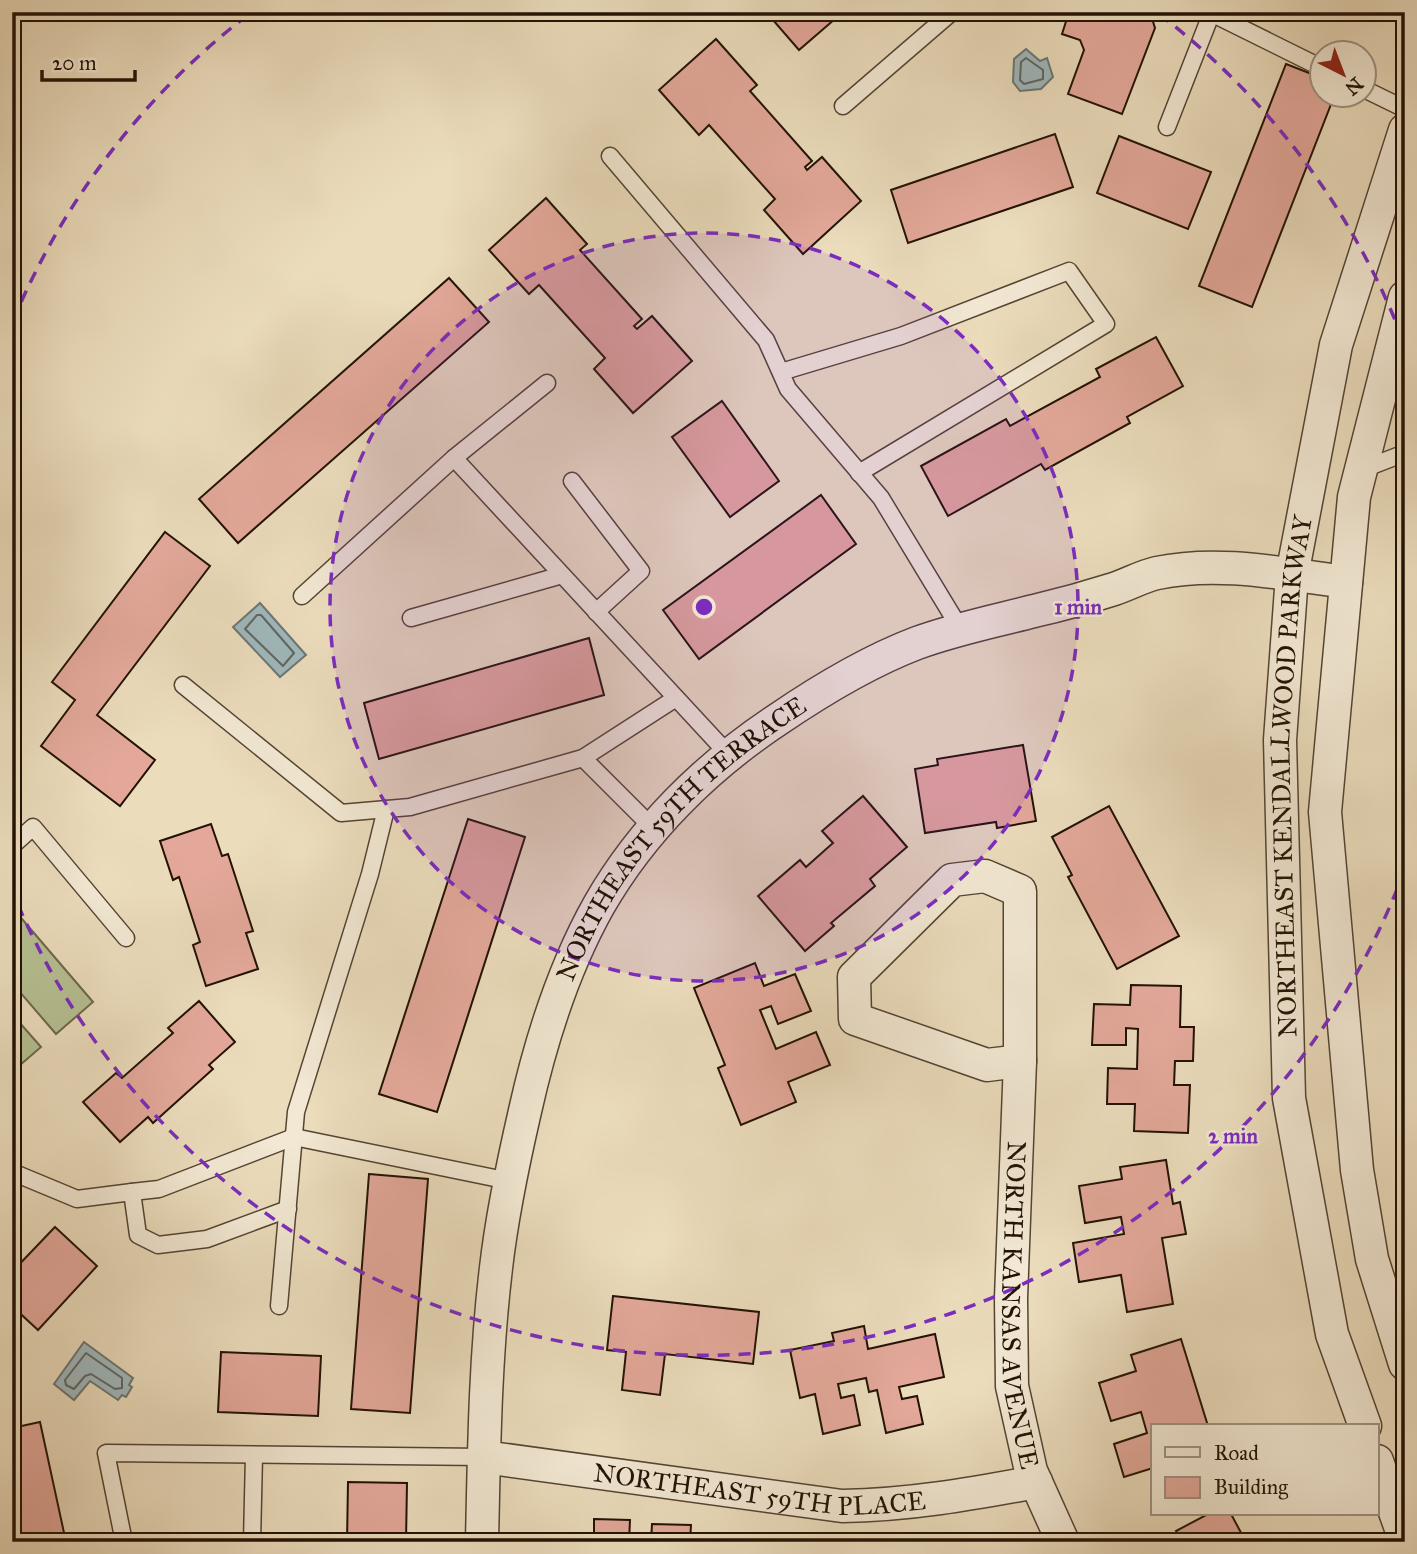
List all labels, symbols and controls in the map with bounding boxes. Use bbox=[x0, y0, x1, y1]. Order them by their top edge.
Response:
scale bar bbox=[42, 38, 135, 82]
north arrow bbox=[1308, 38, 1378, 108]
text: 20 m bbox=[52, 50, 97, 76]
text: N bbox=[1340, 72, 1368, 100]
street label: NORTHEAST KENDALLWOOD PARKWAY bbox=[1264, 511, 1319, 1038]
text: 1 min bbox=[1054, 594, 1102, 620]
centre of rings bbox=[692, 595, 716, 619]
street label: NORTHEAST 59TH TERRACE bbox=[549, 689, 812, 985]
text: 2 min bbox=[1208, 1123, 1258, 1149]
street label: NORTH KANSAS AVENUE bbox=[995, 1141, 1046, 1472]
legend bbox=[1151, 1424, 1378, 1516]
text: Road bbox=[1214, 1440, 1259, 1466]
street label: NORTHEAST 59TH PLACE bbox=[592, 1456, 927, 1522]
text: Building bbox=[1214, 1474, 1288, 1500]

